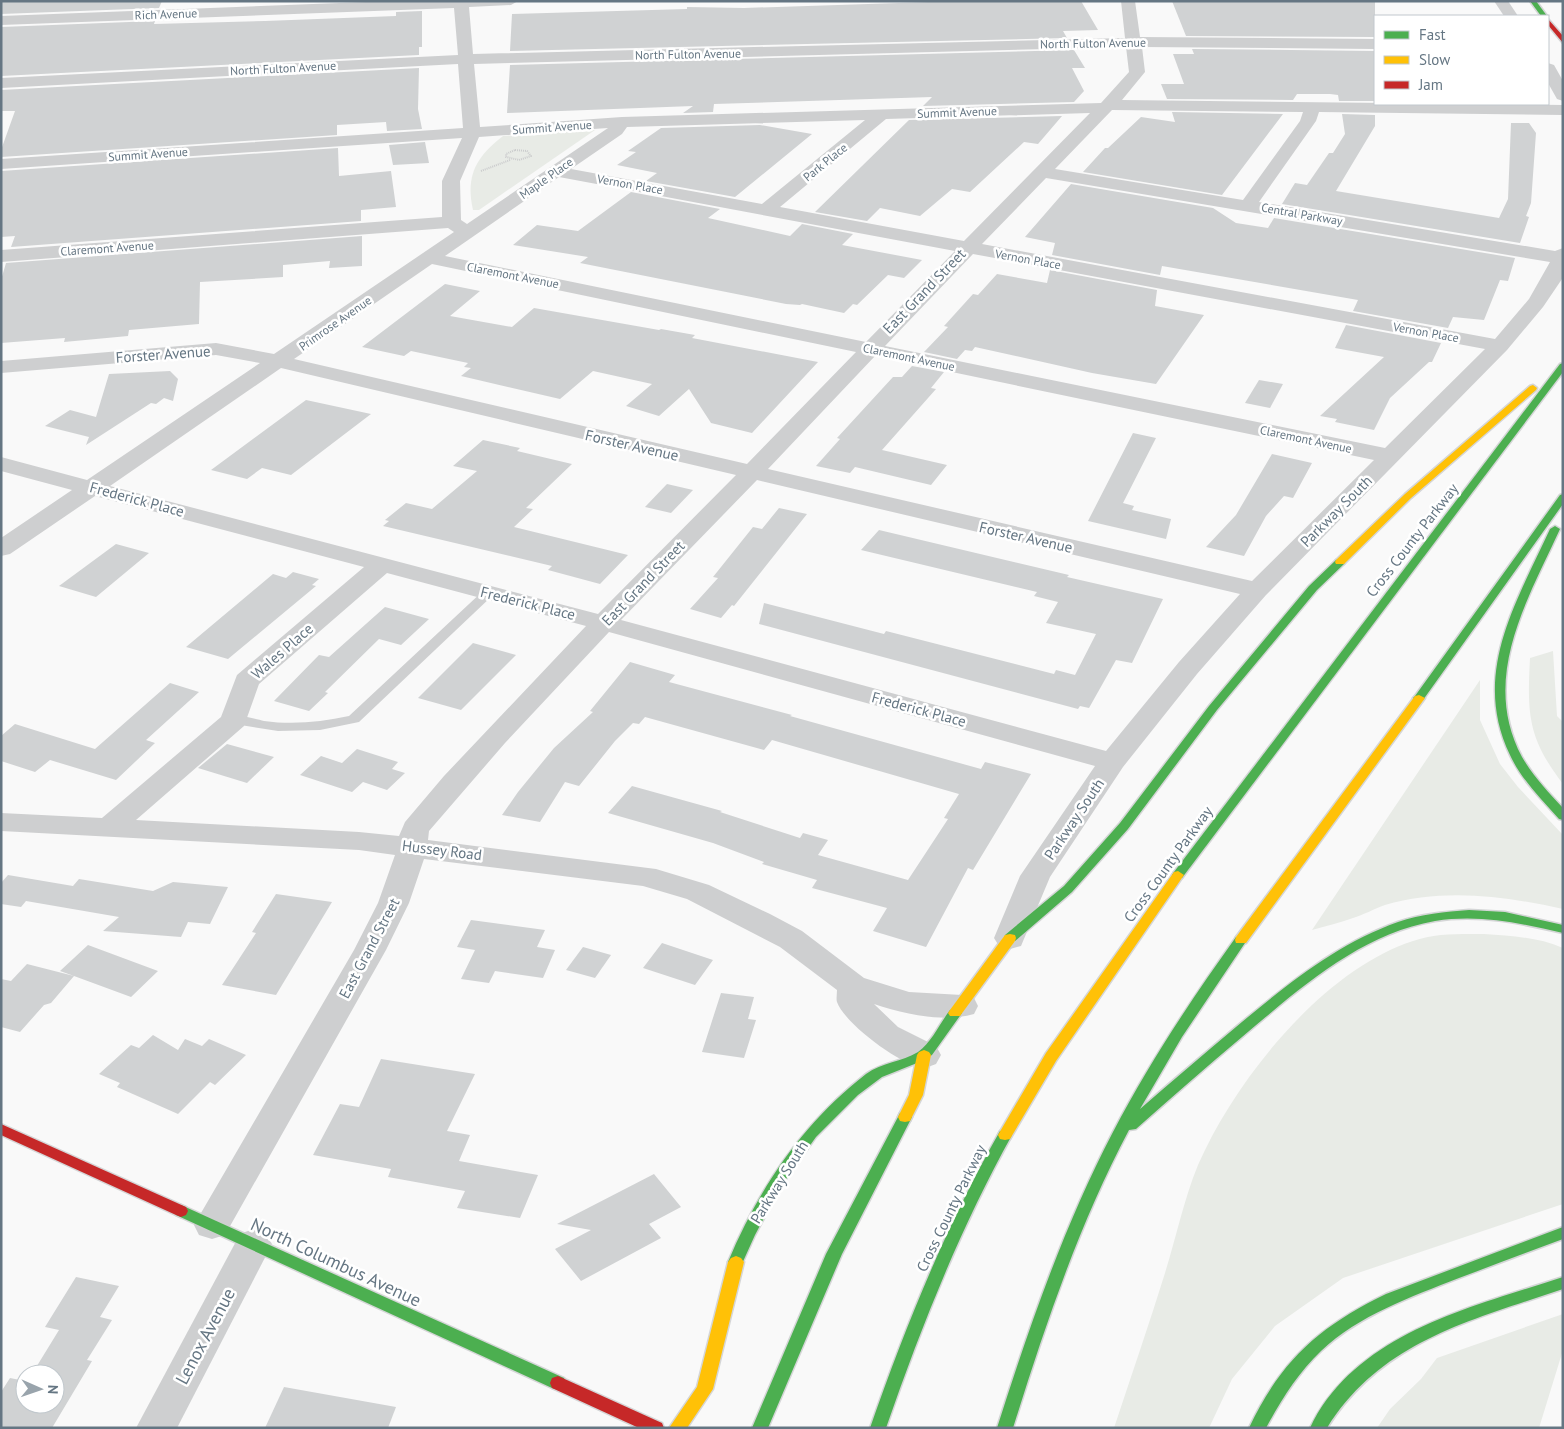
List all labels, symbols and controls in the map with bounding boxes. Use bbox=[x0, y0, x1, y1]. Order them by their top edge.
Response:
street label: Rich Avenue bbox=[134, 5, 198, 23]
legend bbox=[1374, 15, 1549, 105]
text: Fast bbox=[1419, 25, 1446, 44]
street label: North Fulton Avenue bbox=[1040, 35, 1146, 51]
street label: North Fulton Avenue bbox=[635, 46, 741, 62]
text: Slow bbox=[1419, 50, 1450, 69]
street label: North Fulton Avenue bbox=[230, 58, 336, 78]
text: Jam bbox=[1418, 75, 1443, 94]
street label: Summit Avenue bbox=[917, 103, 997, 121]
street label: Summit Avenue bbox=[512, 117, 592, 137]
street label: Park Place bbox=[800, 140, 850, 184]
street label: Summit Avenue bbox=[108, 144, 188, 164]
street label: Maple Place bbox=[516, 154, 576, 202]
street label: Vernon Place bbox=[595, 171, 664, 197]
street label: Central Parkway bbox=[1260, 199, 1344, 229]
street label: Claremont Avenue bbox=[60, 237, 154, 259]
street label: East Grand Street bbox=[879, 244, 969, 338]
street label: Vernon Place bbox=[993, 246, 1062, 272]
street label: Claremont Avenue bbox=[466, 259, 560, 291]
street label: Primrose Avenue bbox=[296, 292, 374, 354]
street label: Vernon Place bbox=[1391, 319, 1460, 345]
street label: Claremont Avenue bbox=[862, 340, 956, 374]
street label: Forster Avenue bbox=[115, 341, 211, 367]
street label: Claremont Avenue bbox=[1259, 422, 1353, 456]
street label: Forster Avenue bbox=[583, 425, 681, 465]
street label: Parkway South bbox=[1296, 471, 1376, 551]
street label: Frederick Place bbox=[88, 477, 186, 521]
street label: Cross County Parkway bbox=[1362, 479, 1462, 601]
street label: Forster Avenue bbox=[977, 517, 1075, 557]
street label: East Grand Street bbox=[598, 536, 688, 630]
street label: Frederick Place bbox=[479, 582, 577, 624]
street label: Wales Place bbox=[247, 619, 317, 683]
street label: Frederick Place bbox=[870, 687, 968, 731]
street label: Parkway South bbox=[1040, 775, 1108, 863]
street label: Cross County Parkway bbox=[1119, 802, 1217, 926]
street label: Hussey Road bbox=[401, 836, 483, 864]
street label: East Grand Street bbox=[335, 894, 403, 1002]
street label: Parkway South bbox=[746, 1137, 812, 1227]
street label: Cross County Parkway bbox=[912, 1141, 990, 1275]
street label: North Columbus Avenue bbox=[247, 1212, 425, 1312]
street label: Lenox Avenue bbox=[170, 1284, 240, 1388]
north arrow bbox=[15, 1364, 65, 1414]
text: N bbox=[44, 1385, 62, 1394]

